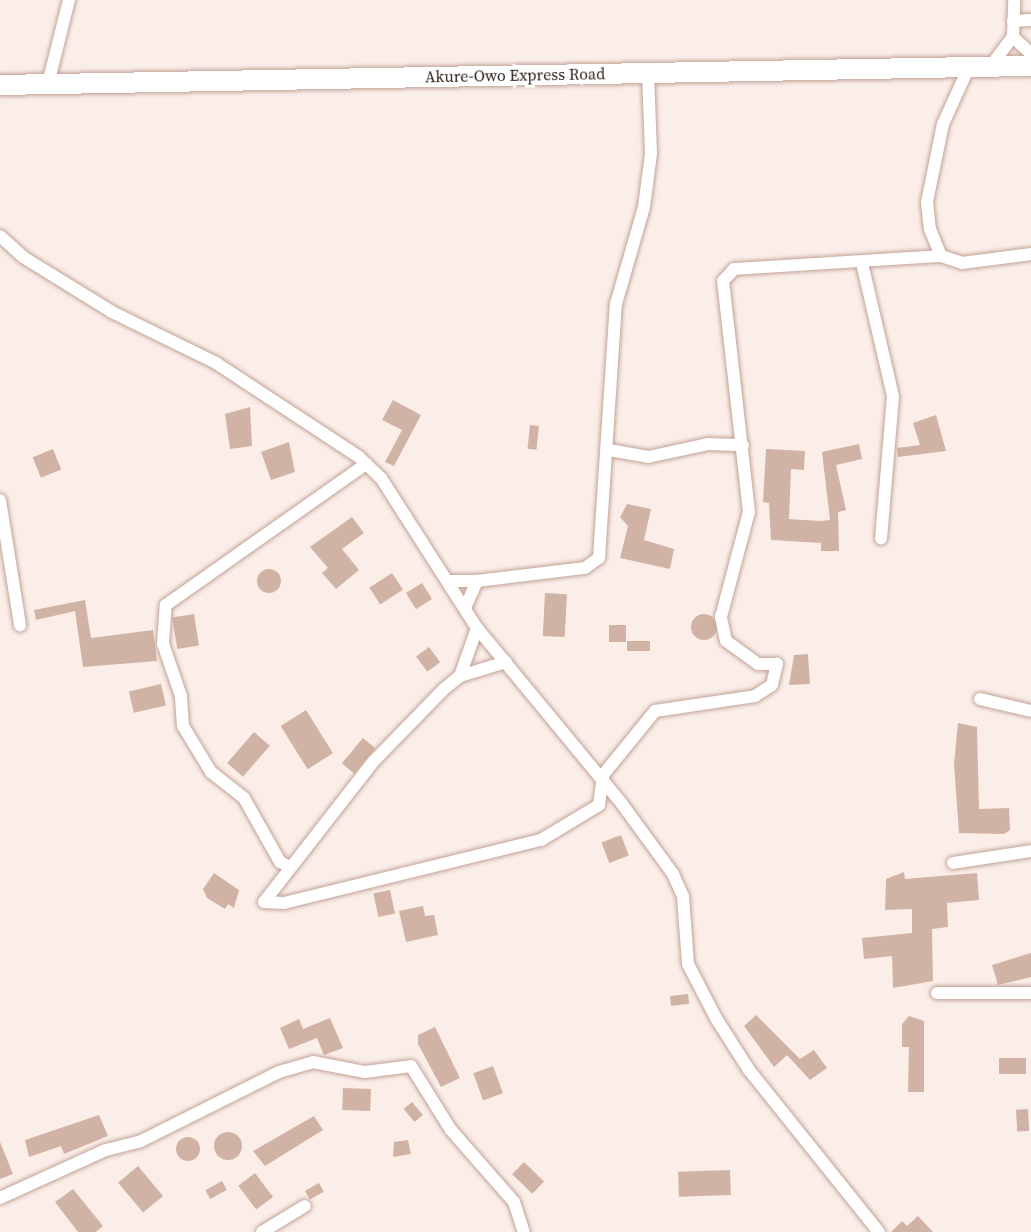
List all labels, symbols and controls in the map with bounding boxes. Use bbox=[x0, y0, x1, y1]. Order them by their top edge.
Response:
street label: Akure-Owo Express Road bbox=[425, 64, 605, 86]

